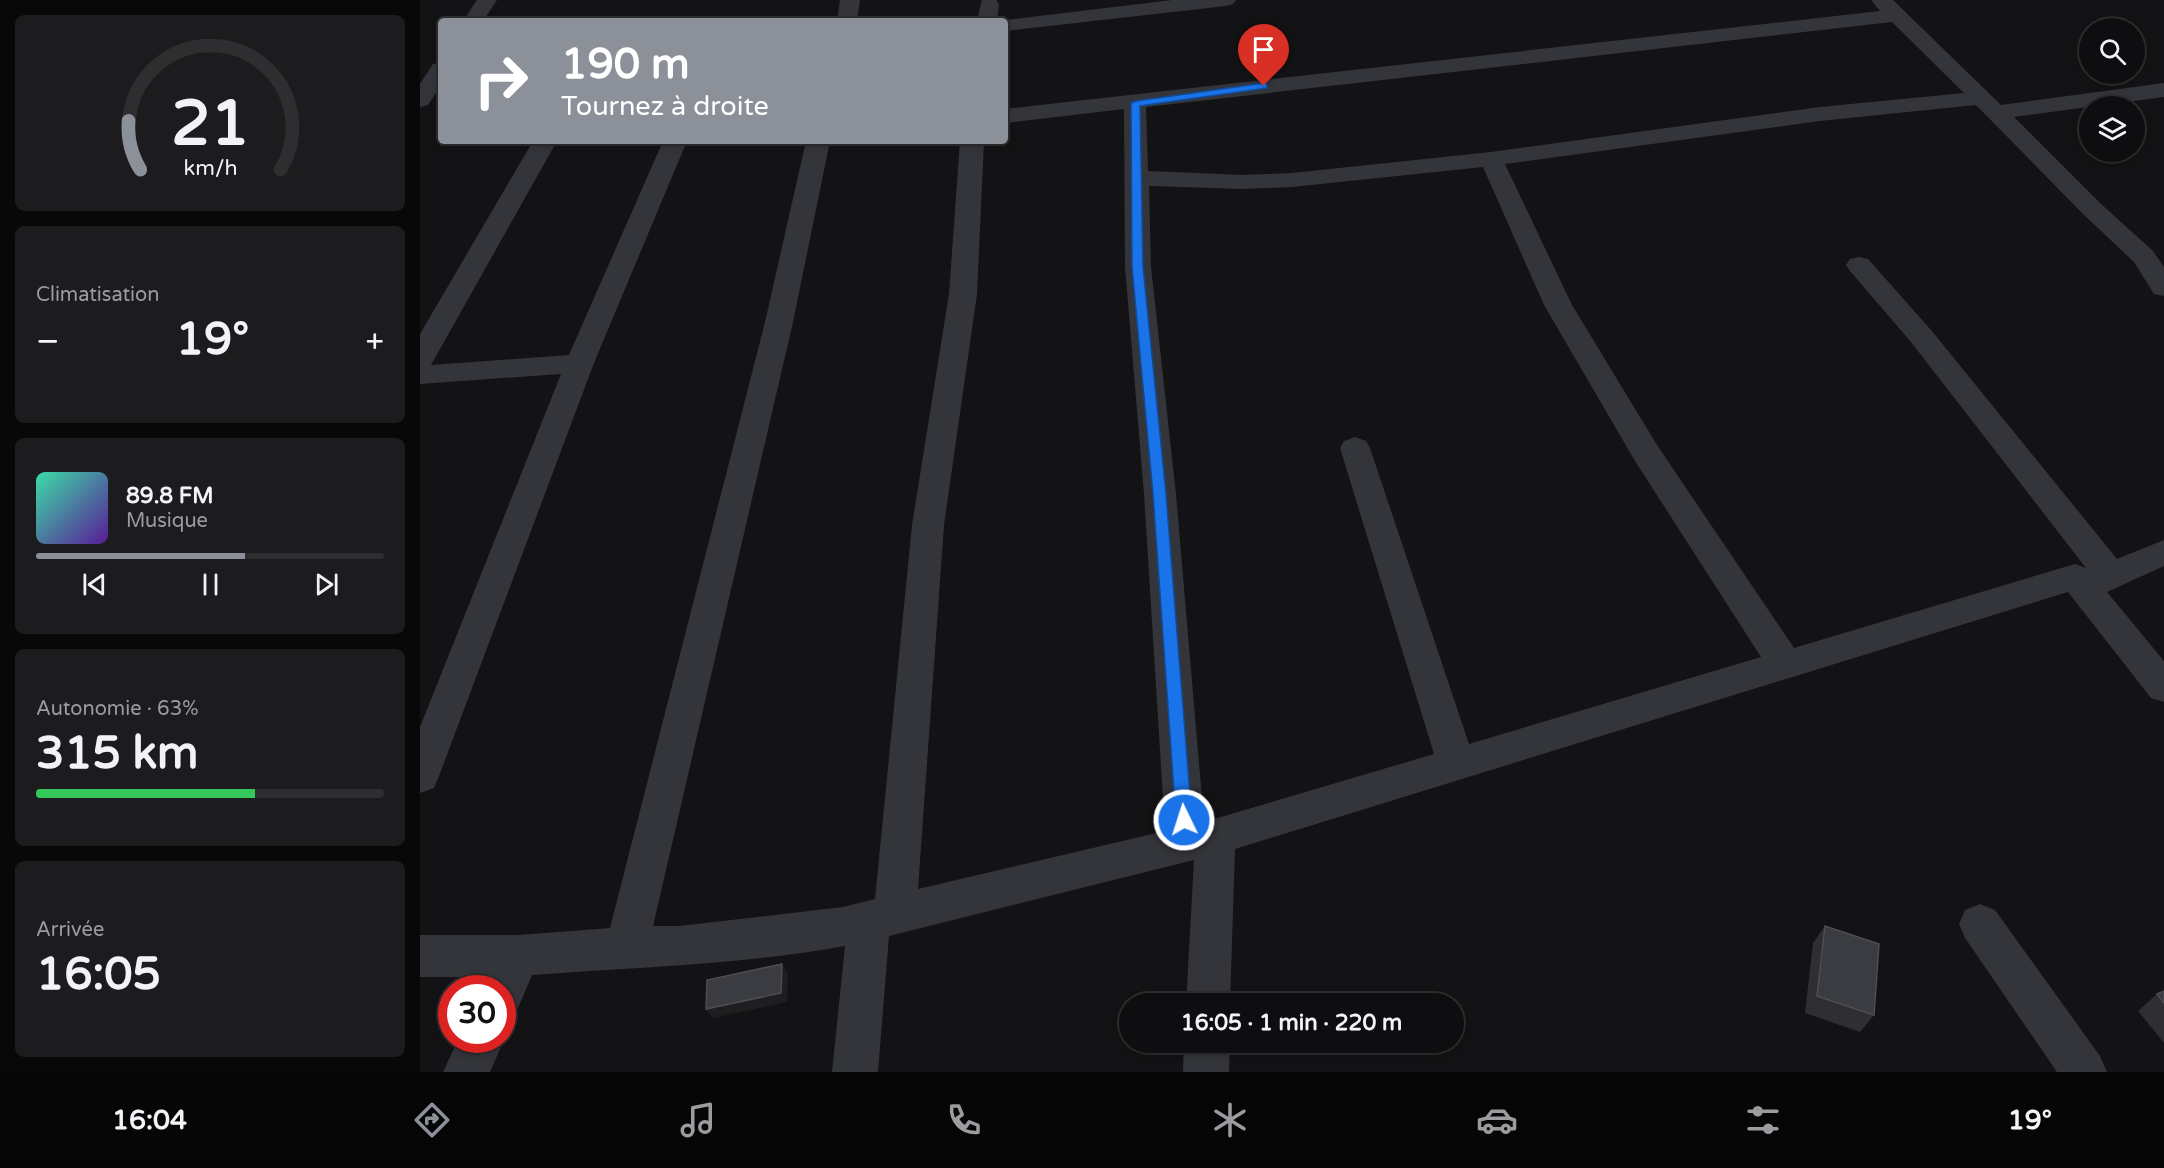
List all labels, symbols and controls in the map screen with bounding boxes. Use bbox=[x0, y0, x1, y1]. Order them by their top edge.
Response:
map controls bbox=[2079, 18, 2145, 162]
button: search bbox=[2079, 18, 2145, 84]
pin bbox=[1238, 24, 1289, 86]
icon: arrive bbox=[1247, 33, 1280, 66]
text: 190 m bbox=[561, 39, 690, 90]
icon: right bbox=[462, 42, 540, 120]
text: 21 bbox=[171, 87, 249, 162]
text: Tournez à droite bbox=[561, 90, 769, 123]
button: layers bbox=[2079, 96, 2145, 162]
text: km/h bbox=[183, 156, 237, 182]
text: Climatisation bbox=[36, 283, 159, 307]
text: 19° bbox=[176, 313, 249, 367]
text: − bbox=[36, 322, 60, 361]
text: + bbox=[365, 322, 384, 361]
text: 89.8 FM bbox=[126, 483, 213, 509]
text: Musique bbox=[126, 509, 208, 533]
icon: previous bbox=[78, 568, 111, 601]
icon: pause bbox=[194, 568, 227, 601]
icon: next bbox=[310, 568, 343, 601]
text: Autonomie · 63% bbox=[36, 697, 198, 721]
text: 315 km bbox=[36, 727, 198, 781]
position arrow bbox=[1152, 788, 1216, 852]
text: Arrivée bbox=[36, 918, 104, 942]
text: 16:05 bbox=[36, 948, 161, 1002]
speed limit sign: 30 bbox=[438, 975, 516, 1053]
text: 16:05 · 1 min · 220 m bbox=[1181, 1010, 1402, 1036]
icon: directions bbox=[411, 1099, 453, 1141]
icon: music bbox=[677, 1099, 719, 1141]
icon: phone bbox=[943, 1099, 985, 1141]
icon: climate bbox=[1209, 1099, 1251, 1141]
icon: car bbox=[1476, 1099, 1518, 1141]
icon: filters bbox=[1742, 1099, 1784, 1141]
text: 16:04 bbox=[112, 1104, 187, 1137]
text: 19° bbox=[2008, 1104, 2052, 1137]

